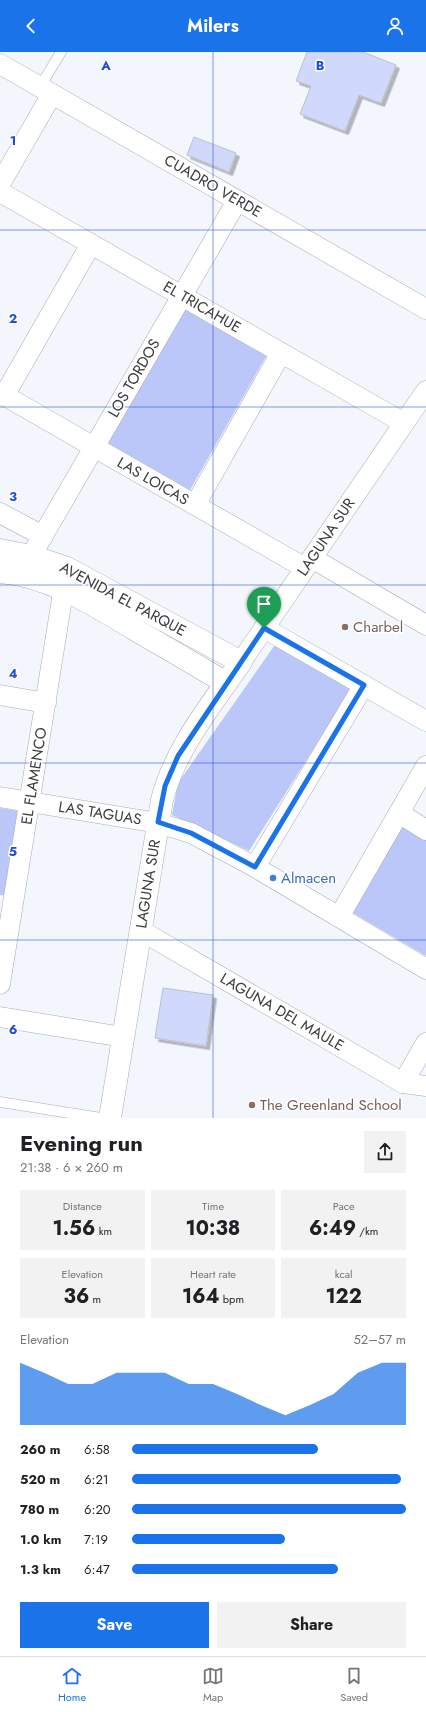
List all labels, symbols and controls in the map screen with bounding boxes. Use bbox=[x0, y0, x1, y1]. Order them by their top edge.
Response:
text: Milers bbox=[187, 13, 239, 39]
icon: back bbox=[20, 15, 42, 37]
icon: person bbox=[384, 15, 406, 37]
text: A bbox=[100, 56, 111, 75]
text: B bbox=[316, 56, 325, 75]
text: 1 bbox=[10, 131, 16, 150]
street label: CUADRO VERDE bbox=[160, 149, 266, 223]
street label: EL TRICAHUE bbox=[159, 276, 245, 338]
text: 2 bbox=[9, 309, 17, 328]
street label: LOS TORDOS bbox=[103, 335, 165, 421]
street label: LAS LOICAS bbox=[113, 452, 193, 510]
text: 3 bbox=[9, 487, 17, 506]
street label: LAGUNA SUR bbox=[292, 493, 361, 580]
street label: AVENIDA EL PARQUE bbox=[56, 556, 190, 642]
pin bbox=[247, 587, 281, 628]
icon: arrive bbox=[253, 593, 275, 615]
place label: Charbel bbox=[353, 616, 403, 638]
marker: Charbel bbox=[340, 622, 350, 632]
text: 4 bbox=[8, 664, 18, 683]
street label: EL FLAMENCO bbox=[15, 726, 53, 826]
street label: LAS TAGUAS bbox=[57, 796, 143, 830]
street label: LAGUNA SUR bbox=[130, 837, 166, 930]
text: 5 bbox=[9, 842, 17, 861]
place label: Almacen bbox=[281, 867, 336, 889]
marker: Almacen bbox=[268, 873, 278, 883]
street label: LAGUNA DEL MAULE bbox=[216, 968, 348, 1056]
text: 6 bbox=[9, 1020, 18, 1039]
place label: The Greenland School bbox=[260, 1094, 402, 1116]
marker: The Greenland School bbox=[247, 1100, 257, 1110]
text: Evening run bbox=[20, 1127, 143, 1159]
button: share bbox=[364, 1131, 406, 1173]
text: 21:38 · 6 × 260 m bbox=[20, 1158, 123, 1177]
text: Distance bbox=[63, 1198, 102, 1214]
text: Time bbox=[202, 1198, 224, 1214]
text: Pace bbox=[333, 1198, 355, 1214]
text: 1.56 bbox=[53, 1214, 95, 1243]
text: 10:38 bbox=[186, 1214, 240, 1243]
text: 6:49 bbox=[309, 1214, 356, 1243]
text: km bbox=[95, 1223, 112, 1239]
text: /km bbox=[356, 1223, 378, 1239]
text: Elevation bbox=[62, 1266, 103, 1282]
text: Heart rate bbox=[190, 1266, 236, 1282]
text: kcal bbox=[335, 1266, 353, 1282]
text: 36 bbox=[63, 1282, 89, 1311]
text: 164 bbox=[182, 1282, 220, 1311]
text: 122 bbox=[325, 1282, 362, 1311]
text: m bbox=[89, 1291, 101, 1307]
text: bpm bbox=[220, 1291, 244, 1307]
text: Elevation bbox=[20, 1330, 69, 1349]
text: 52–57 m bbox=[353, 1330, 406, 1349]
text: 260 m bbox=[20, 1440, 60, 1459]
text: 6:58 bbox=[84, 1440, 110, 1459]
text: 520 m bbox=[20, 1470, 60, 1489]
text: 6:21 bbox=[84, 1470, 109, 1489]
text: 780 m bbox=[20, 1500, 59, 1519]
text: 6:20 bbox=[84, 1500, 111, 1519]
text: 1.0 km bbox=[20, 1530, 61, 1549]
text: 7:19 bbox=[84, 1530, 108, 1549]
text: 1.3 km bbox=[20, 1560, 61, 1579]
text: 6:47 bbox=[84, 1560, 110, 1579]
button: Save bbox=[20, 1602, 209, 1648]
button: Share bbox=[217, 1602, 406, 1648]
tab: Home bbox=[58, 1665, 86, 1705]
tab: Map bbox=[202, 1665, 224, 1705]
tab: Saved bbox=[340, 1665, 368, 1705]

